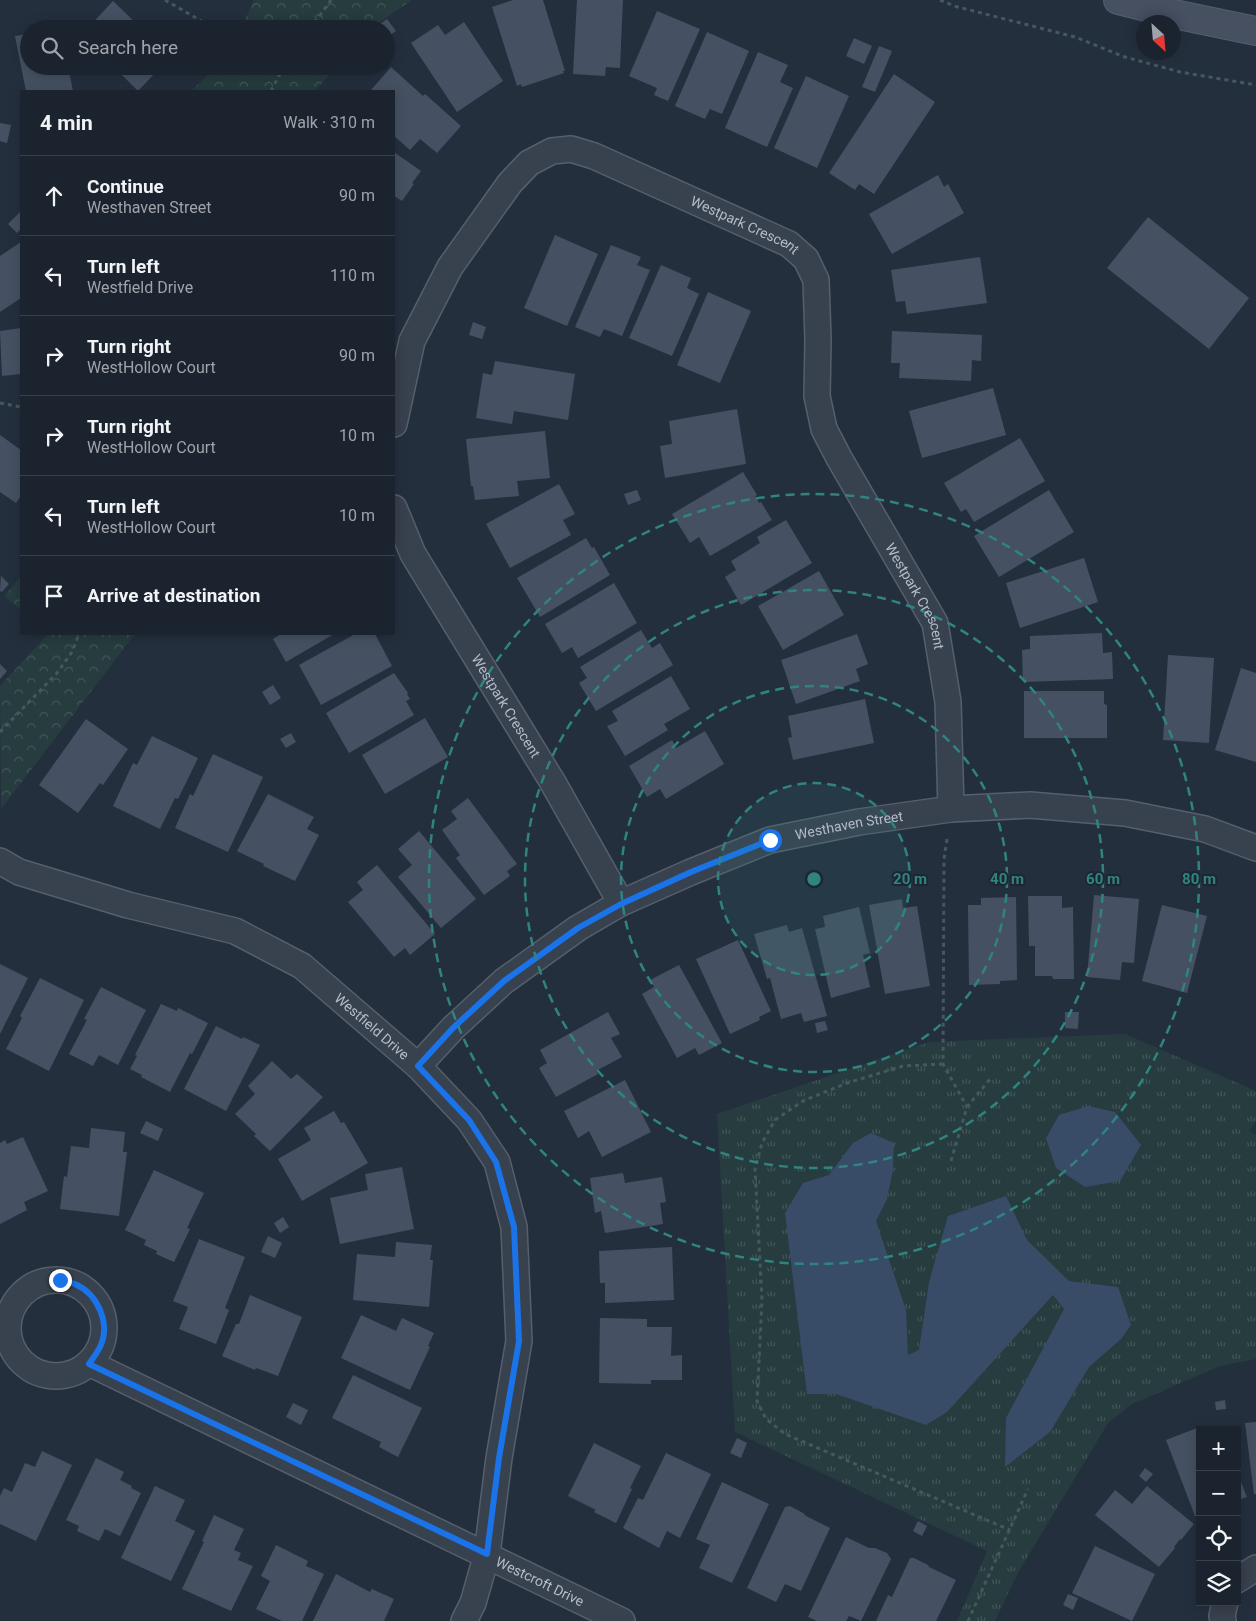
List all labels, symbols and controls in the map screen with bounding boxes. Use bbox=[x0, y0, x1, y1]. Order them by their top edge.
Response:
north arrow bbox=[1136, 15, 1181, 60]
search box bbox=[20, 20, 395, 75]
icon: search bbox=[38, 34, 66, 62]
text: Search here bbox=[78, 36, 178, 59]
text: 4 min bbox=[40, 111, 93, 135]
text: Walk · 310 m bbox=[283, 113, 375, 132]
text: Continue bbox=[87, 175, 164, 198]
icon: ahead bbox=[40, 182, 68, 210]
text: 90 m bbox=[339, 186, 375, 205]
street label: Westpark Crescent bbox=[688, 193, 803, 258]
text: Westhaven Street bbox=[87, 198, 211, 217]
text: Turn left bbox=[87, 255, 160, 278]
icon: left bbox=[40, 262, 68, 290]
text: 110 m bbox=[330, 266, 375, 285]
text: Westfield Drive bbox=[87, 278, 193, 297]
text: Turn right bbox=[87, 335, 171, 358]
icon: right bbox=[40, 342, 68, 370]
text: 90 m bbox=[339, 346, 375, 365]
text: WestHollow Court bbox=[87, 358, 216, 377]
text: Turn right bbox=[87, 415, 171, 438]
icon: right bbox=[40, 422, 68, 450]
text: 10 m bbox=[339, 426, 375, 445]
text: WestHollow Court bbox=[87, 438, 216, 457]
text: Turn left bbox=[87, 495, 160, 518]
icon: left bbox=[40, 502, 68, 530]
text: 10 m bbox=[339, 506, 375, 525]
text: WestHollow Court bbox=[87, 518, 216, 537]
street label: Westpark Crescent bbox=[882, 540, 947, 651]
icon: arrive bbox=[40, 582, 68, 610]
text: Arrive at destination bbox=[87, 584, 260, 607]
street label: Westpark Crescent bbox=[468, 652, 544, 761]
street label: Westhaven Street bbox=[794, 808, 904, 843]
route start bbox=[759, 829, 782, 852]
centre of rings bbox=[805, 870, 823, 888]
text: 20 m bbox=[893, 870, 927, 888]
text: 40 m bbox=[990, 870, 1024, 888]
text: 60 m bbox=[1086, 870, 1120, 888]
text: 80 m bbox=[1182, 870, 1216, 888]
street label: Westfield Drive bbox=[332, 990, 412, 1063]
route end bbox=[49, 1269, 72, 1292]
map controls bbox=[1196, 1426, 1241, 1606]
button: + bbox=[1196, 1426, 1241, 1471]
button: − bbox=[1196, 1471, 1241, 1516]
button: locate bbox=[1196, 1516, 1241, 1561]
street label: Westcroft Drive bbox=[493, 1553, 587, 1609]
button: layers bbox=[1196, 1561, 1241, 1606]

